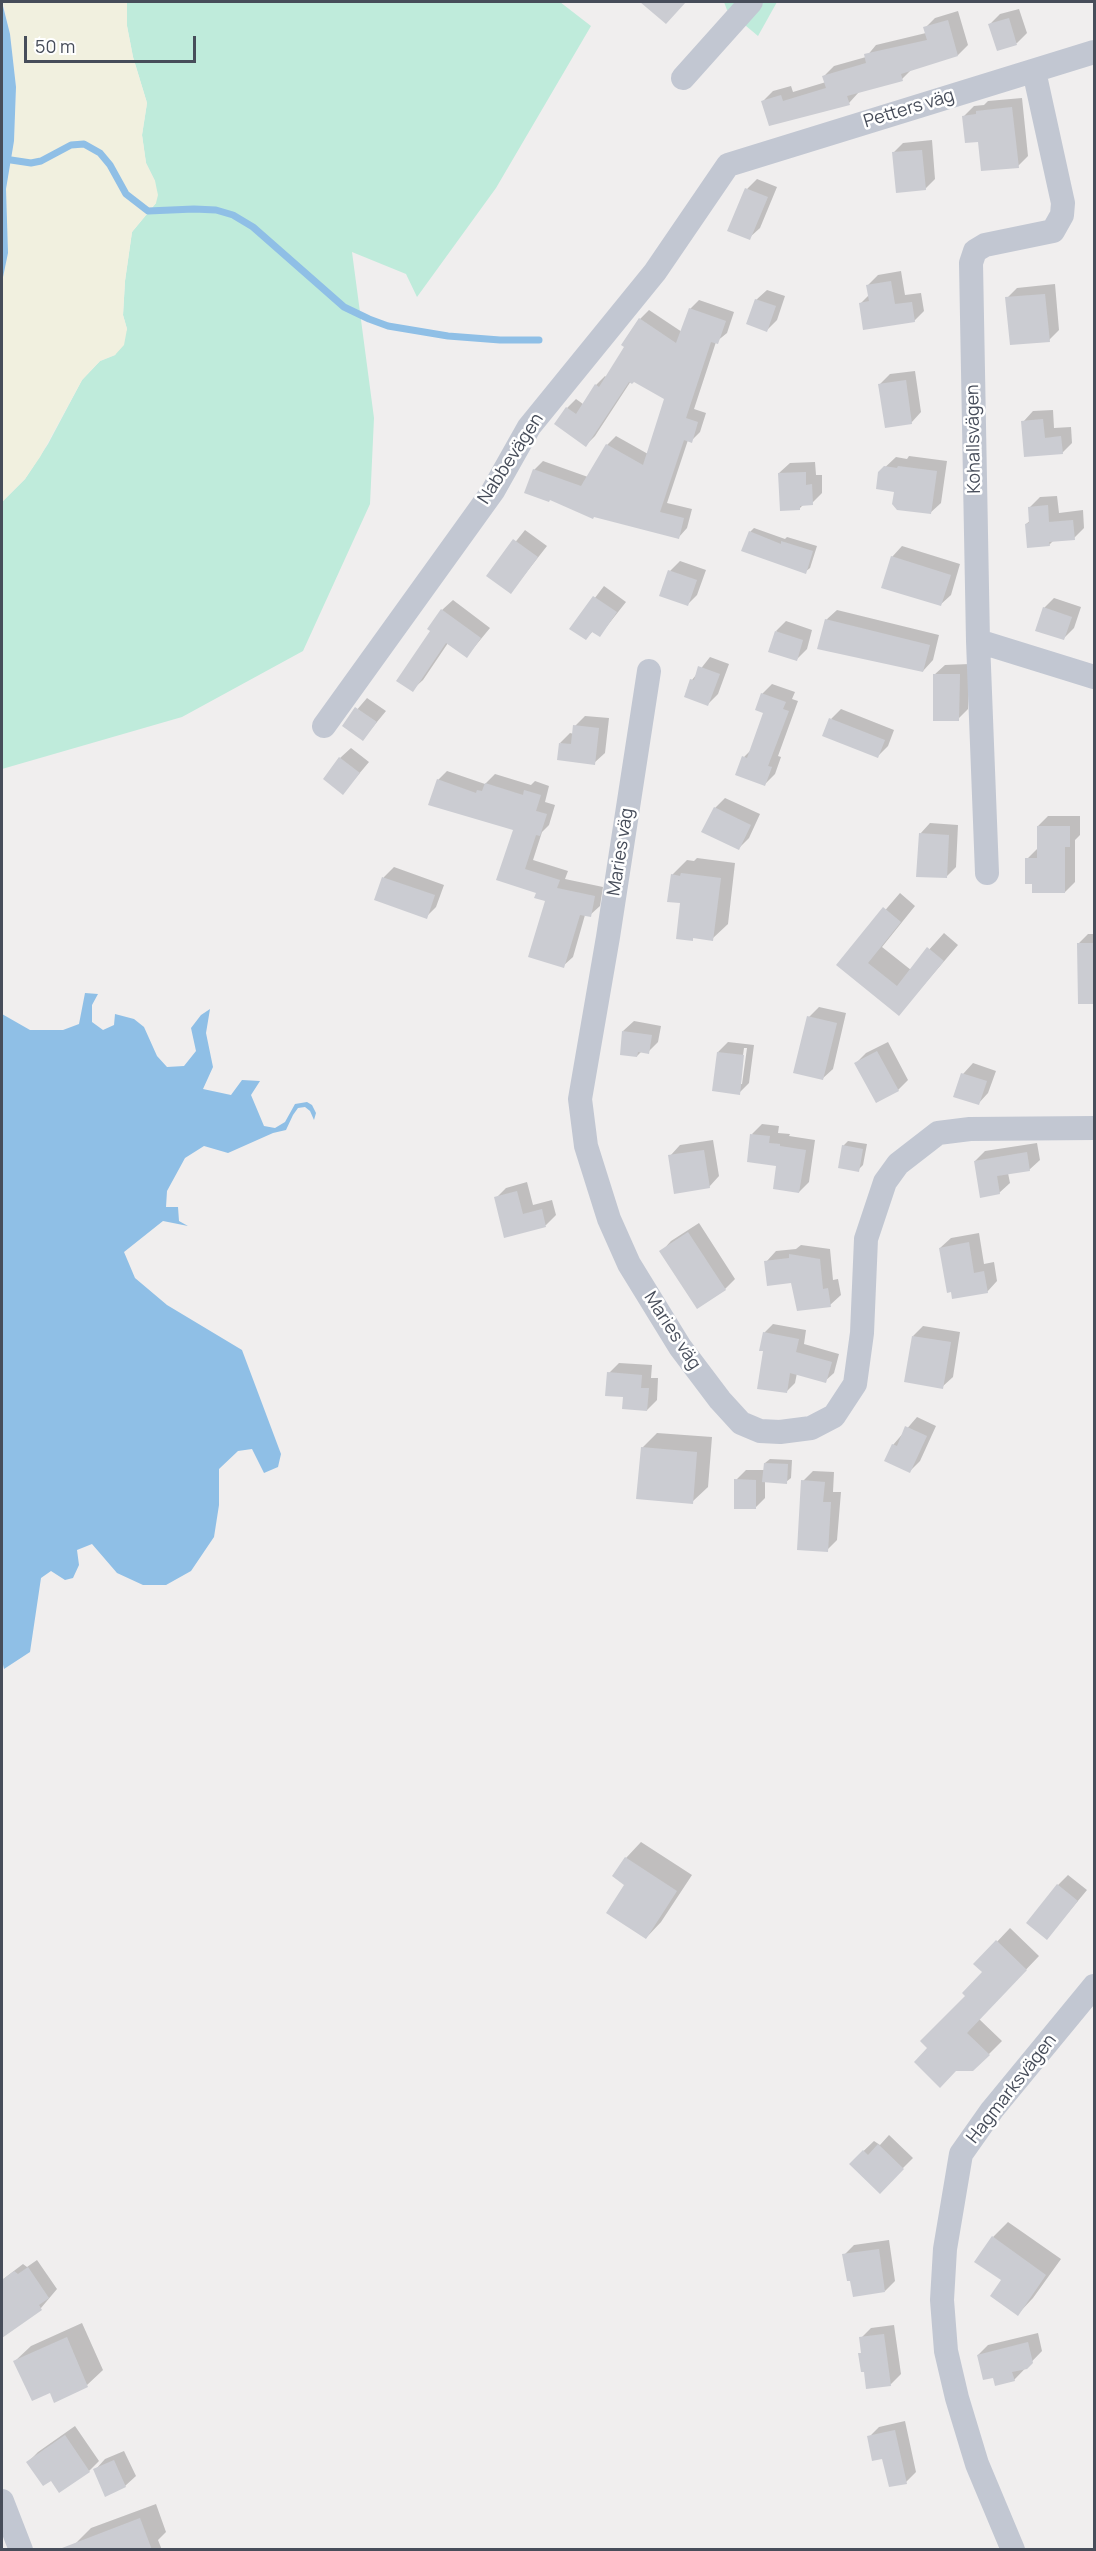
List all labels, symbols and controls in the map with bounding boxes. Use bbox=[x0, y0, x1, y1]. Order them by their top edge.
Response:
scale bar bbox=[27, 24, 200, 62]
text: 50 m bbox=[35, 34, 75, 58]
street label: Petters väg bbox=[861, 85, 957, 133]
street label: Kohallsvägen bbox=[962, 384, 986, 494]
street label: Nabbevägen bbox=[474, 410, 548, 508]
street label: Maries väg bbox=[603, 807, 639, 897]
street label: Maries väg bbox=[639, 1288, 705, 1374]
street label: Hagmarksvägen bbox=[963, 2030, 1061, 2148]

